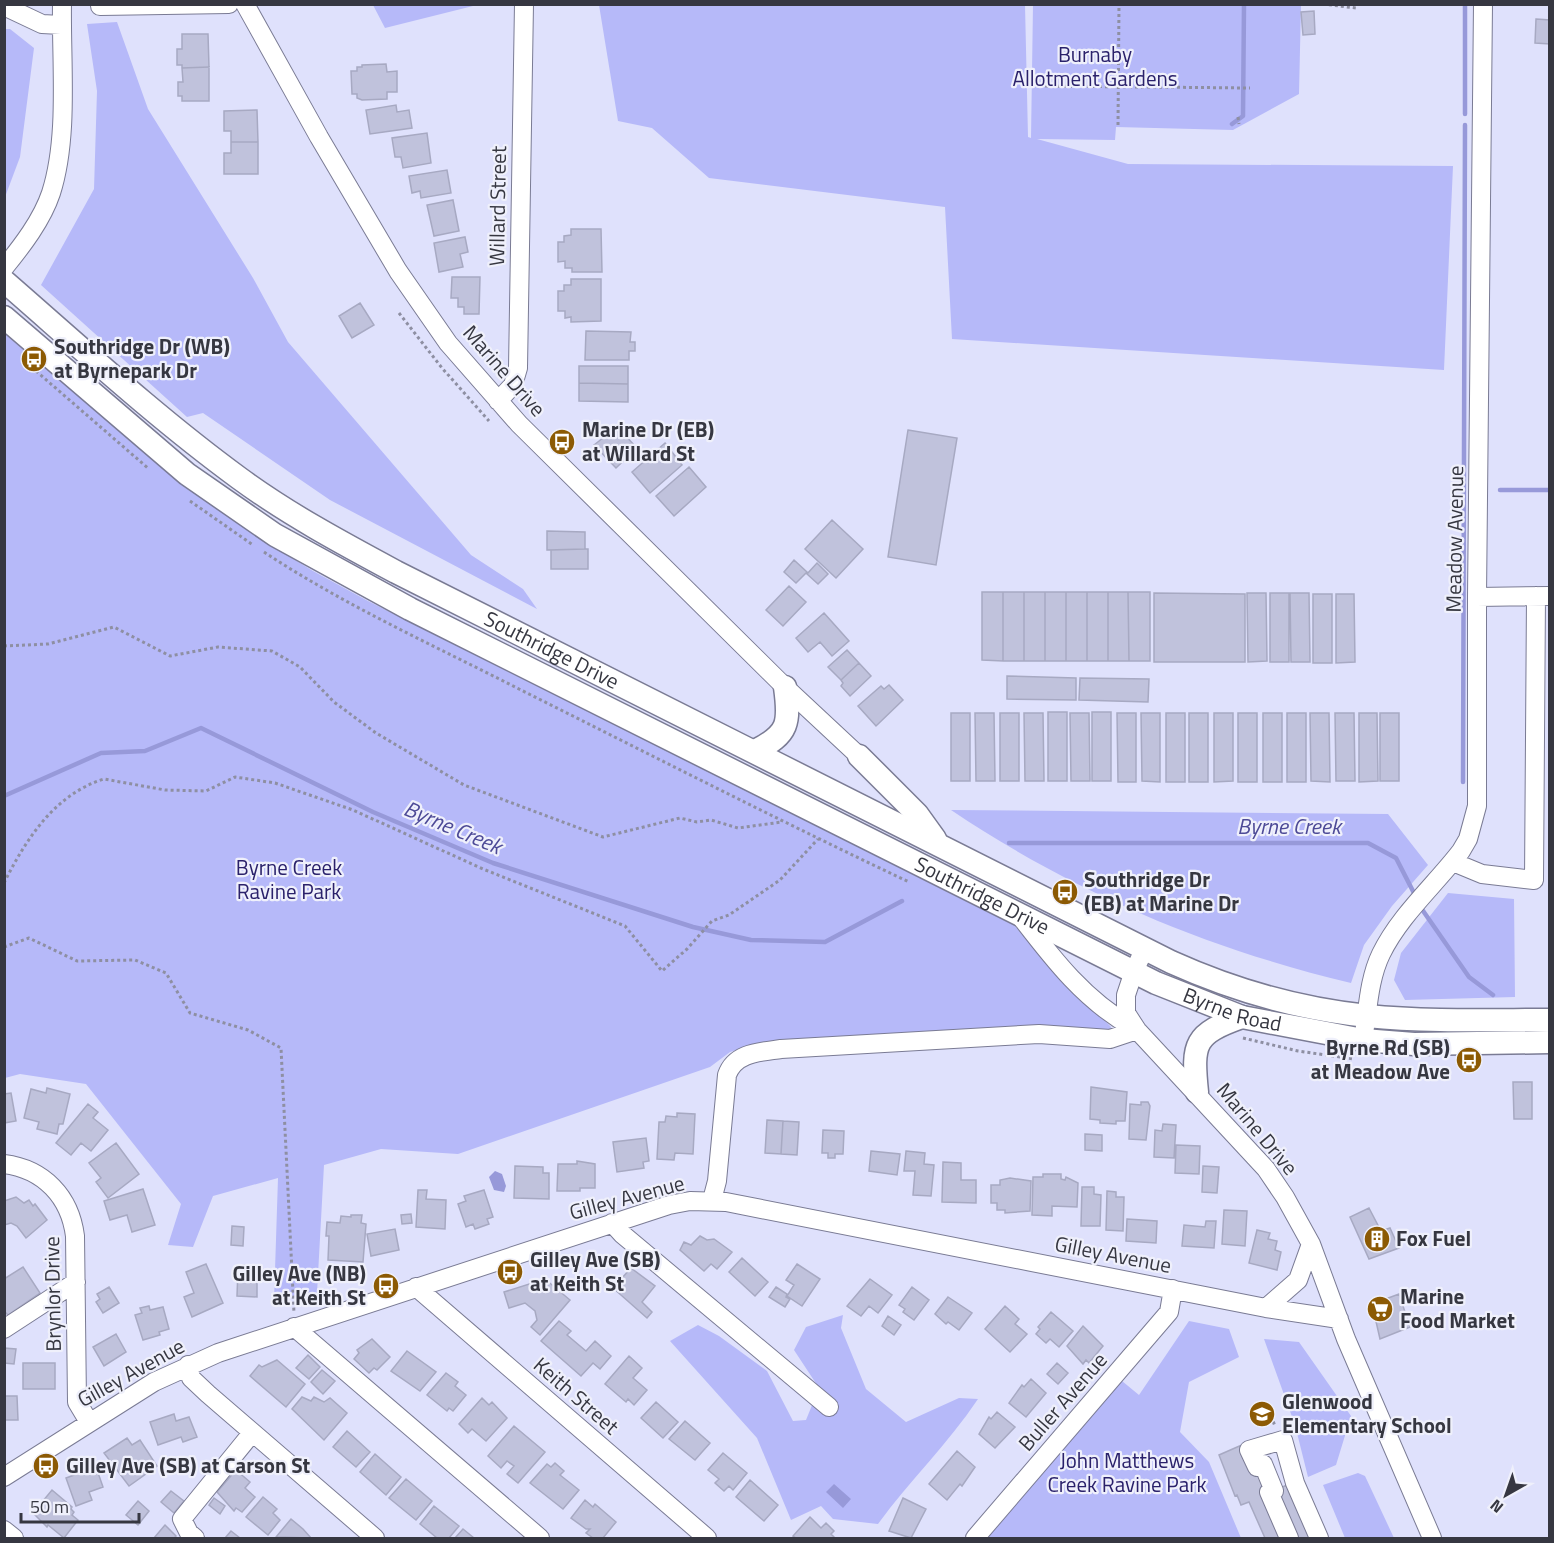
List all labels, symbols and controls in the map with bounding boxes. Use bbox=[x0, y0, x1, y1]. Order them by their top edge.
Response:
park label: Burnaby Allotment Gardens bbox=[1012, 38, 1178, 94]
street label: Willard Street bbox=[480, 145, 514, 266]
street label: Marine Drive bbox=[456, 317, 554, 423]
place label: Southridge Dr (WB) at Byrnepark Dr bbox=[54, 330, 230, 386]
bus stop icon: Southridge Dr (WB) at Byrnepark Dr bbox=[19, 344, 49, 374]
place label: Marine Dr (EB) at Willard St bbox=[582, 413, 714, 469]
bus stop icon: Marine Dr (EB) at Willard St bbox=[547, 427, 577, 457]
street label: Meadow Avenue bbox=[1437, 465, 1471, 613]
street label: Southridge Drive bbox=[479, 602, 625, 697]
water label: Byrne Creek bbox=[399, 791, 509, 864]
water label: Byrne Creek bbox=[1237, 809, 1343, 843]
street label: Southridge Drive bbox=[909, 848, 1055, 942]
park label: Byrne Creek Ravine Park bbox=[236, 851, 342, 907]
place label: Southridge Dr (EB) at Marine Dr bbox=[1084, 863, 1239, 919]
bus stop icon: Southridge Dr (EB) at Marine Dr bbox=[1050, 877, 1080, 907]
street label: Byrne Road bbox=[1179, 978, 1284, 1039]
place label: Byrne Rd (SB) at Meadow Ave bbox=[1311, 1031, 1450, 1087]
bus stop icon: Byrne Rd (SB) at Meadow Ave bbox=[1454, 1045, 1484, 1075]
street label: Marine Drive bbox=[1209, 1075, 1306, 1182]
street label: Gilley Avenue bbox=[566, 1166, 688, 1228]
place label: Fox Fuel bbox=[1396, 1222, 1471, 1254]
building icon: Fox Fuel bbox=[1362, 1224, 1392, 1254]
street label: Gilley Avenue bbox=[1052, 1227, 1174, 1281]
street label: Brynlor Drive bbox=[35, 1236, 69, 1352]
place label: Gilley Ave (SB) at Keith St bbox=[530, 1243, 660, 1299]
place label: Gilley Ave (NB) at Keith St bbox=[232, 1257, 366, 1313]
bus stop icon: Gilley Ave (SB) at Keith St bbox=[495, 1257, 525, 1287]
bus stop icon: Gilley Ave (NB) at Keith St bbox=[371, 1271, 401, 1301]
place label: Marine Food Market bbox=[1400, 1280, 1515, 1336]
supermarket icon: Marine Food Market bbox=[1365, 1294, 1395, 1324]
street label: Gilley Avenue bbox=[71, 1330, 190, 1415]
street label: Buller Avenue bbox=[1010, 1345, 1114, 1458]
street label: Keith Street bbox=[527, 1349, 627, 1442]
place label: Glenwood Elementary School bbox=[1282, 1385, 1452, 1441]
school or university icon: Glenwood Elementary School bbox=[1247, 1399, 1277, 1429]
park label: John Matthews Creek Ravine Park bbox=[1047, 1444, 1207, 1500]
place label: Gilley Ave (SB) at Carson St bbox=[66, 1449, 311, 1481]
bus stop icon: Gilley Ave (SB) at Carson St bbox=[31, 1451, 61, 1481]
north arrow bbox=[1476, 1465, 1536, 1525]
scale bar bbox=[21, 1486, 140, 1524]
text: 50 m bbox=[30, 1493, 69, 1520]
text: N bbox=[1484, 1494, 1508, 1519]

